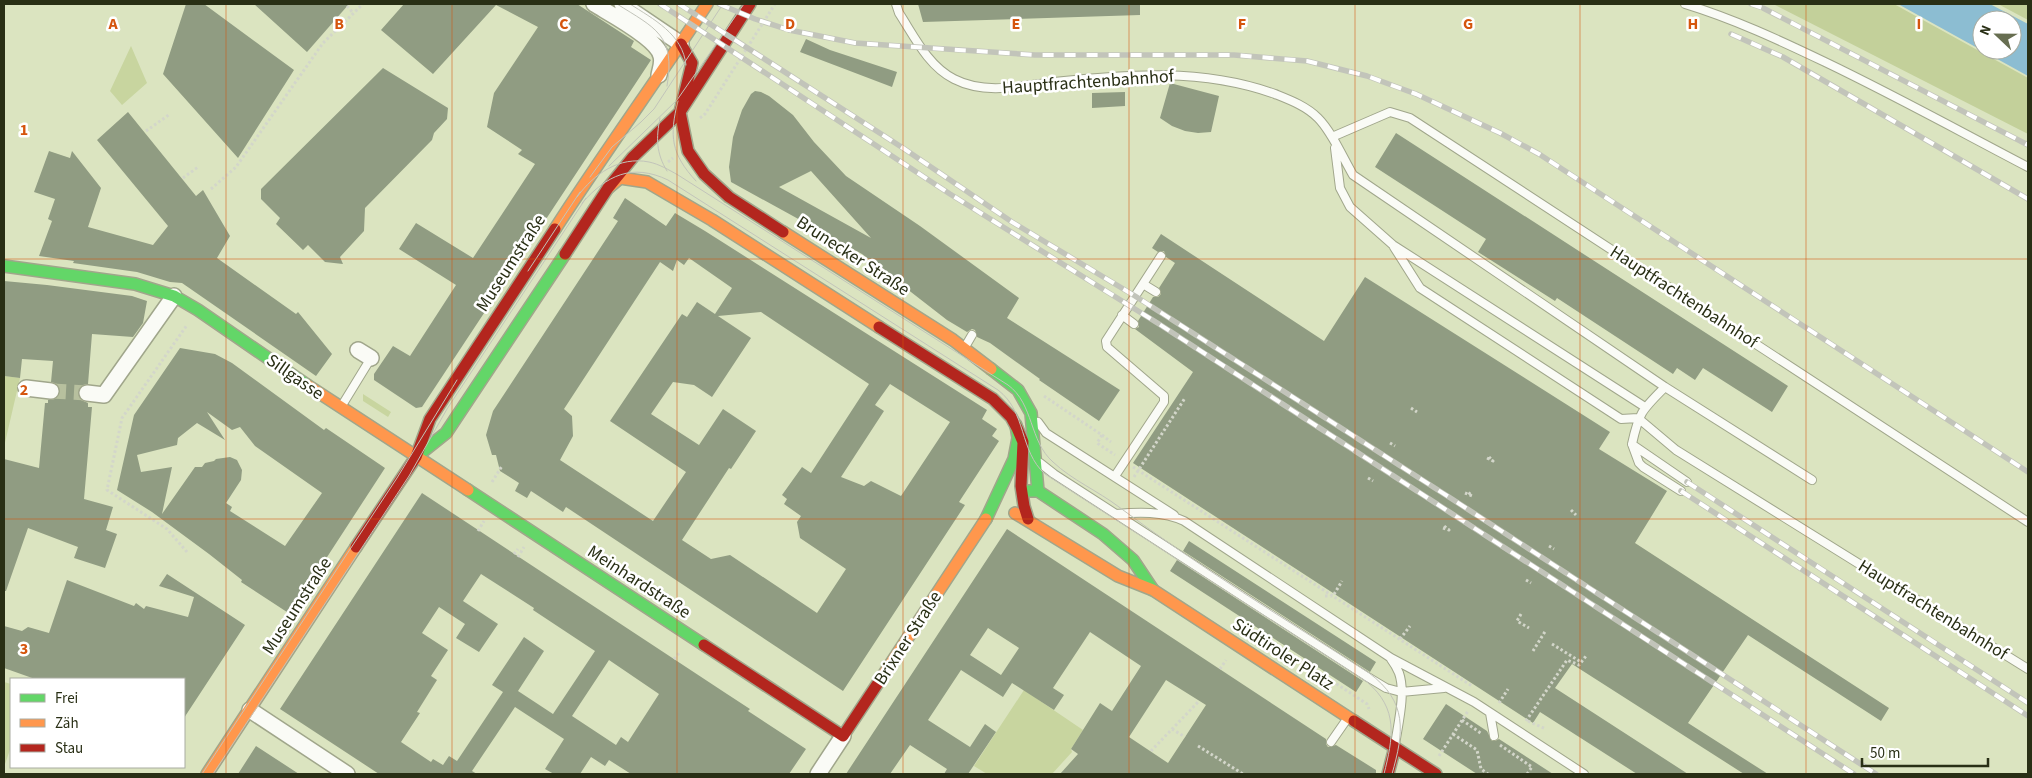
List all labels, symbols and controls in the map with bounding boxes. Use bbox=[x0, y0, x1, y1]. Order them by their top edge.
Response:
north arrow bbox=[1972, 10, 2022, 60]
text: A bbox=[107, 13, 118, 35]
text: B bbox=[334, 13, 344, 35]
text: C bbox=[559, 13, 569, 35]
text: D bbox=[785, 13, 795, 35]
text: E bbox=[1012, 13, 1020, 35]
text: F bbox=[1238, 13, 1246, 35]
text: G bbox=[1463, 13, 1473, 35]
text: H bbox=[1688, 13, 1698, 35]
text: I bbox=[1917, 13, 1921, 35]
text: N bbox=[1975, 22, 1997, 39]
street label: Hauptfrachtenbahnhof bbox=[1001, 63, 1175, 100]
text: 1 bbox=[20, 119, 28, 141]
street label: Museumstraße bbox=[470, 209, 552, 317]
street label: Brunecker Straße bbox=[792, 210, 915, 302]
street label: Hauptfrachtenbahnhof bbox=[1605, 240, 1764, 355]
street label: Sillgasse bbox=[261, 348, 329, 406]
text: 2 bbox=[20, 379, 28, 401]
street label: Meinhardstraße bbox=[582, 539, 696, 625]
street label: Museumstraße bbox=[256, 552, 338, 660]
street label: Hauptfrachtenbahnhof bbox=[1853, 554, 2013, 667]
street label: Brixner Straße bbox=[868, 586, 948, 690]
street label: Südtiroler Platz bbox=[1227, 612, 1339, 696]
text: 3 bbox=[20, 638, 28, 660]
legend bbox=[10, 678, 185, 768]
text: Frei bbox=[55, 688, 78, 709]
text: Zäh bbox=[55, 713, 79, 734]
scale bar bbox=[1862, 736, 1988, 768]
text: Stau bbox=[55, 738, 83, 759]
text: 50 m bbox=[1870, 743, 1900, 764]

